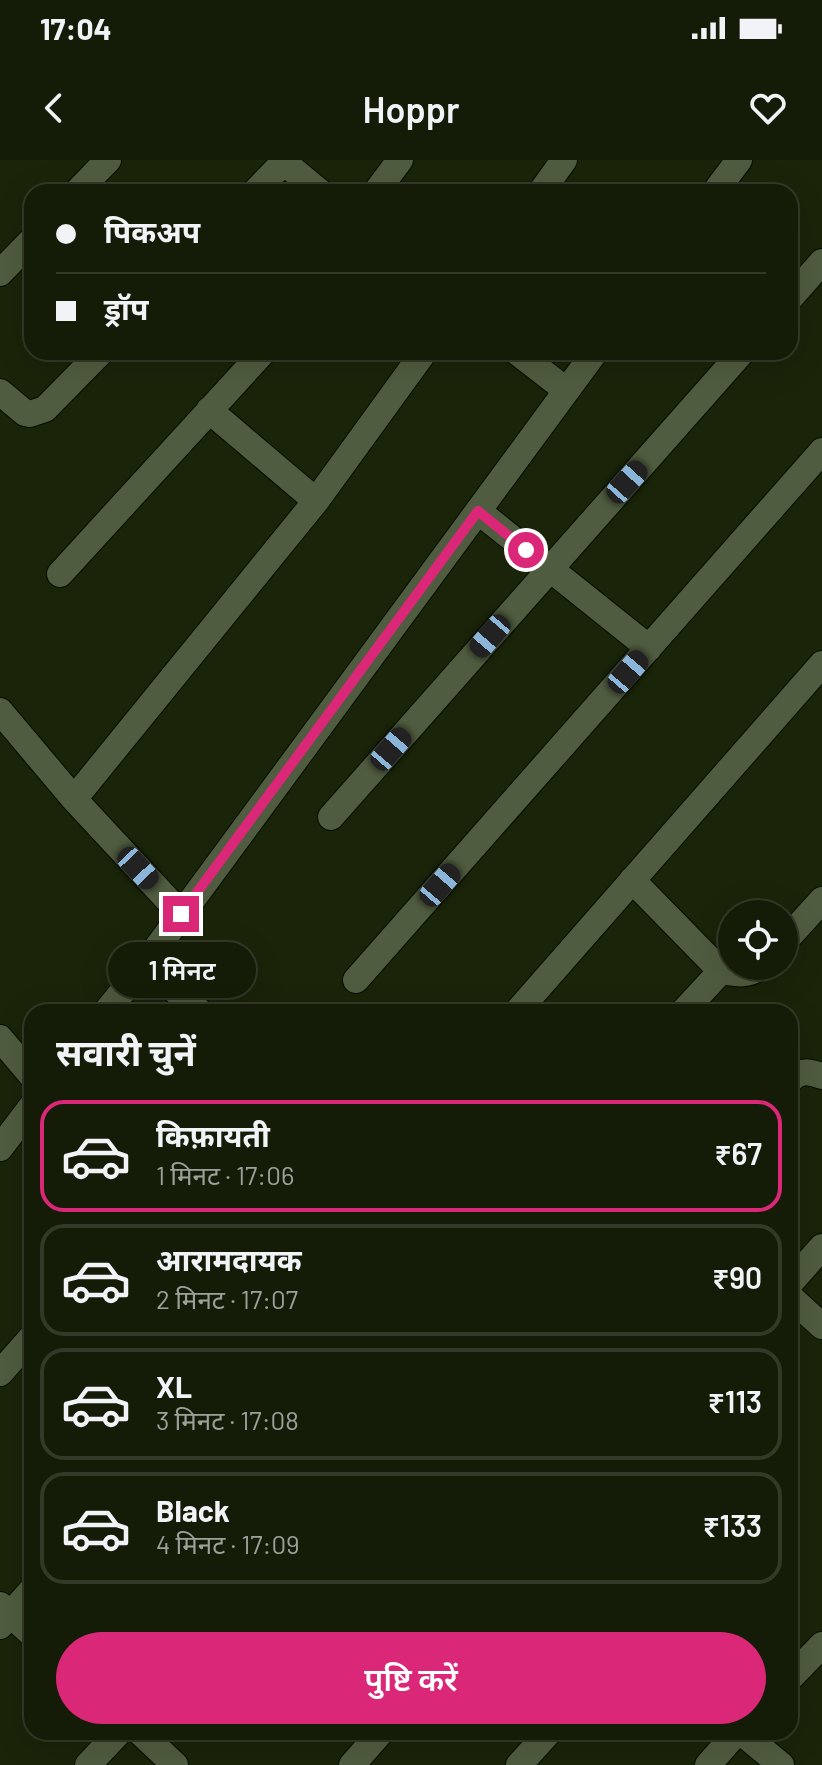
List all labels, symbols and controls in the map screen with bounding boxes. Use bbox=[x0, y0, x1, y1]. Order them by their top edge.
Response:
text: 17:04 bbox=[40, 10, 112, 46]
icon: back bbox=[32, 86, 76, 130]
icon: heart bbox=[746, 86, 790, 130]
text: Hoppr bbox=[362, 87, 460, 130]
text: पिकअप bbox=[104, 213, 200, 249]
text: ड्रॉप bbox=[104, 290, 148, 326]
car bbox=[602, 456, 652, 508]
route start bbox=[508, 532, 544, 568]
car bbox=[465, 610, 515, 662]
car bbox=[603, 646, 653, 698]
car bbox=[366, 723, 416, 775]
car bbox=[113, 842, 163, 894]
car bbox=[415, 859, 465, 911]
route end bbox=[163, 896, 199, 932]
map controls bbox=[718, 900, 798, 980]
button: locate bbox=[718, 900, 798, 980]
callout: 1 मिनट bbox=[107, 942, 255, 998]
text: 1 मिनट bbox=[148, 954, 216, 985]
text: सवारी चुनें bbox=[56, 1030, 196, 1073]
text: किफ़ायती bbox=[156, 1117, 270, 1153]
icon: car bbox=[60, 1120, 132, 1192]
text: ₹67 bbox=[715, 1135, 762, 1171]
text: 1 मिनट · 17:06 bbox=[156, 1159, 294, 1190]
text: आरामदायक bbox=[156, 1241, 302, 1277]
icon: car bbox=[60, 1244, 132, 1316]
text: ₹90 bbox=[712, 1259, 762, 1295]
text: 2 मिनट · 17:07 bbox=[156, 1283, 298, 1314]
icon: car bbox=[60, 1368, 132, 1440]
text: XL bbox=[156, 1368, 192, 1404]
text: ₹113 bbox=[708, 1383, 762, 1419]
text: 3 मिनट · 17:08 bbox=[156, 1404, 299, 1435]
icon: car bbox=[60, 1492, 132, 1564]
text: Black bbox=[156, 1492, 230, 1528]
text: ₹133 bbox=[703, 1507, 762, 1543]
text: 4 मिनट · 17:09 bbox=[156, 1528, 300, 1559]
button: पुष्टि करें bbox=[56, 1632, 766, 1724]

